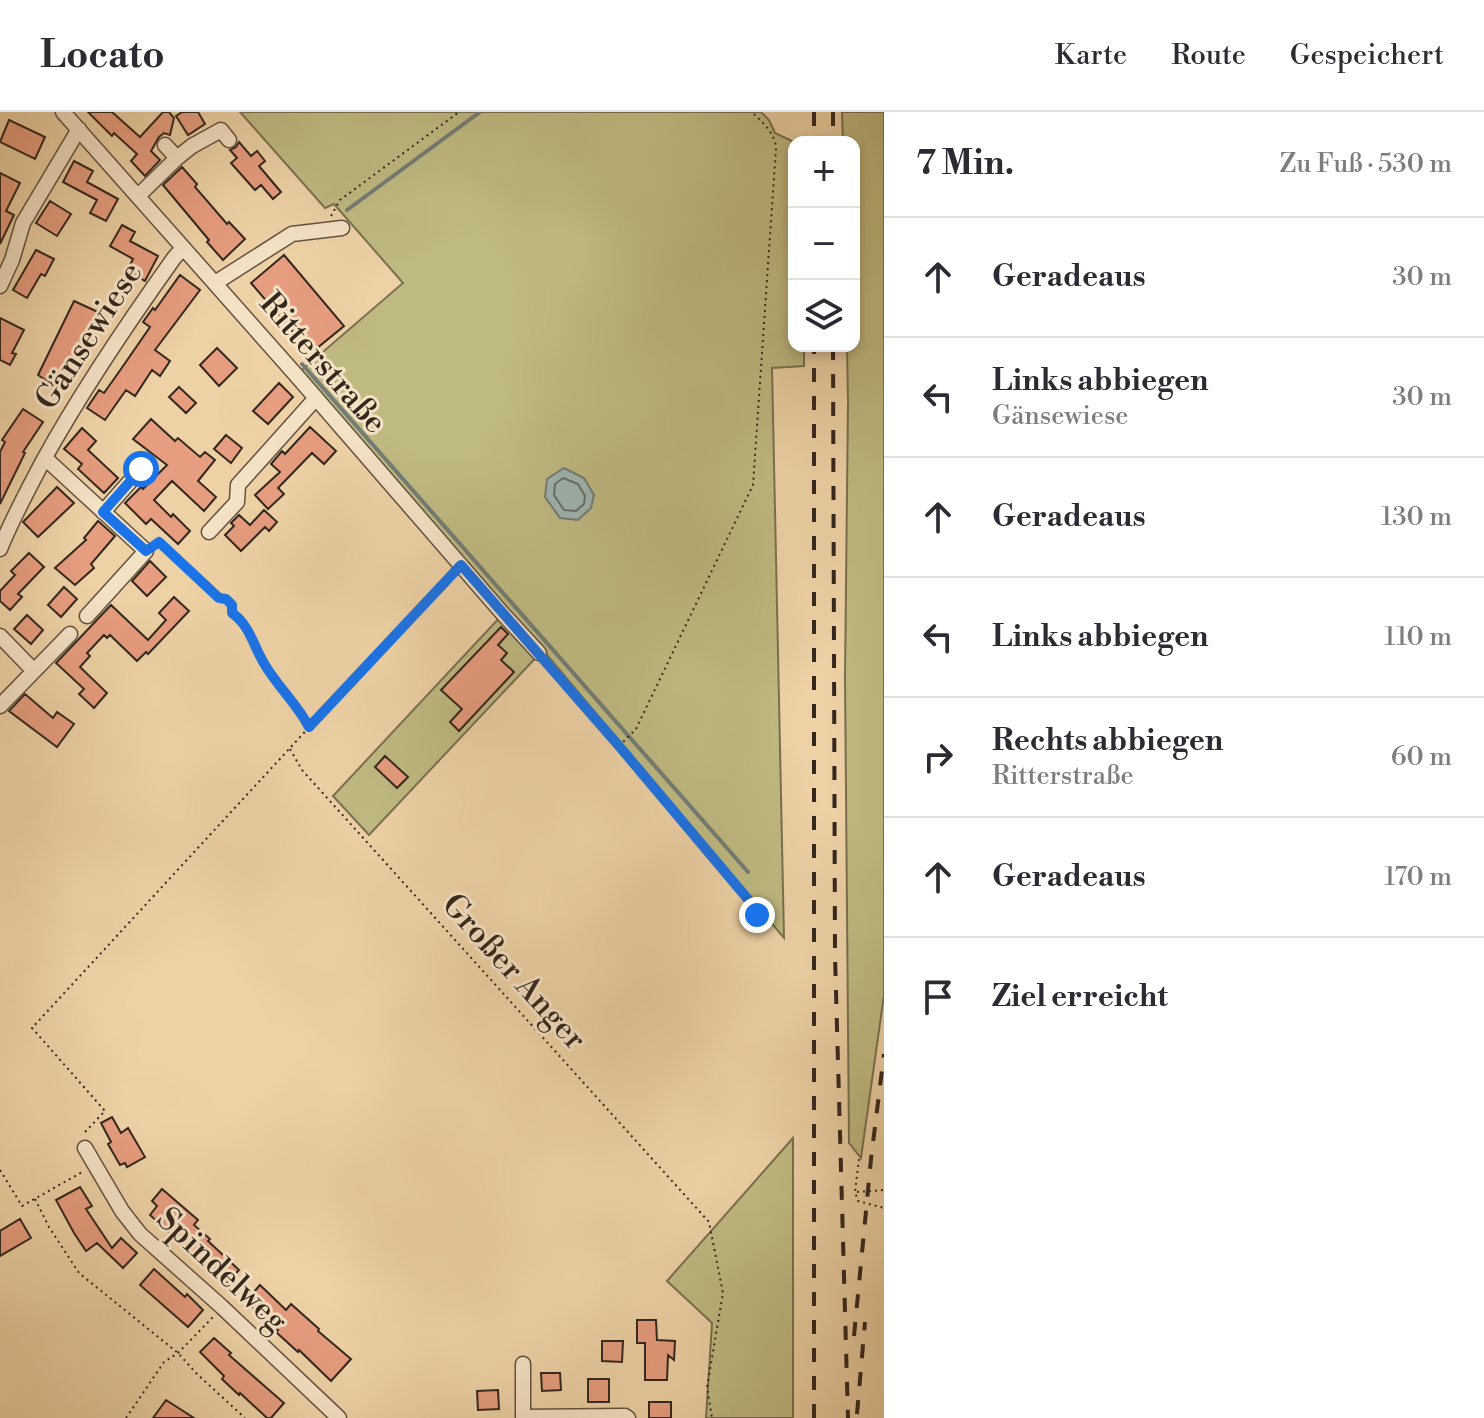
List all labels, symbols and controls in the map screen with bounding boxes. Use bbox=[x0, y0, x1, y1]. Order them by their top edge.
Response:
text: Locato bbox=[40, 32, 165, 79]
text: Karte bbox=[1055, 38, 1127, 73]
text: Route bbox=[1171, 38, 1246, 73]
text: Gespeichert bbox=[1290, 38, 1444, 73]
map controls bbox=[788, 136, 860, 352]
button: + bbox=[788, 136, 860, 208]
text: 7 Min. bbox=[916, 143, 1014, 185]
text: Zu Fuß · 530 m bbox=[1280, 148, 1452, 180]
button: − bbox=[788, 208, 860, 280]
street label: Gänsewiese bbox=[27, 255, 151, 417]
icon: ahead bbox=[916, 255, 960, 299]
text: Geradeaus bbox=[992, 258, 1146, 296]
text: 30 m bbox=[1392, 261, 1452, 293]
button: layers bbox=[788, 280, 860, 352]
street label: Ritterstraße bbox=[251, 284, 395, 442]
text: Links abbiegen bbox=[992, 362, 1208, 400]
icon: left bbox=[916, 375, 960, 419]
text: 30 m bbox=[1392, 381, 1452, 413]
text: Gänsewiese bbox=[992, 400, 1128, 432]
route start bbox=[123, 451, 159, 487]
icon: ahead bbox=[916, 495, 960, 539]
text: Geradeaus bbox=[992, 498, 1146, 536]
text: 130 m bbox=[1381, 501, 1452, 533]
icon: left bbox=[916, 615, 960, 659]
text: Links abbiegen bbox=[992, 618, 1208, 656]
text: 110 m bbox=[1384, 621, 1452, 653]
text: Rechts abbiegen bbox=[992, 722, 1223, 760]
icon: right bbox=[916, 735, 960, 779]
text: 60 m bbox=[1391, 741, 1452, 773]
text: Ritterstraße bbox=[992, 760, 1134, 792]
icon: ahead bbox=[916, 855, 960, 899]
text: Geradeaus bbox=[992, 858, 1146, 896]
text: 170 m bbox=[1384, 861, 1452, 893]
street label: Großer Anger bbox=[433, 886, 595, 1059]
route end bbox=[739, 897, 775, 933]
icon: arrive bbox=[916, 975, 960, 1019]
text: Ziel erreicht bbox=[992, 978, 1168, 1016]
street label: Spindelweg bbox=[148, 1199, 296, 1341]

